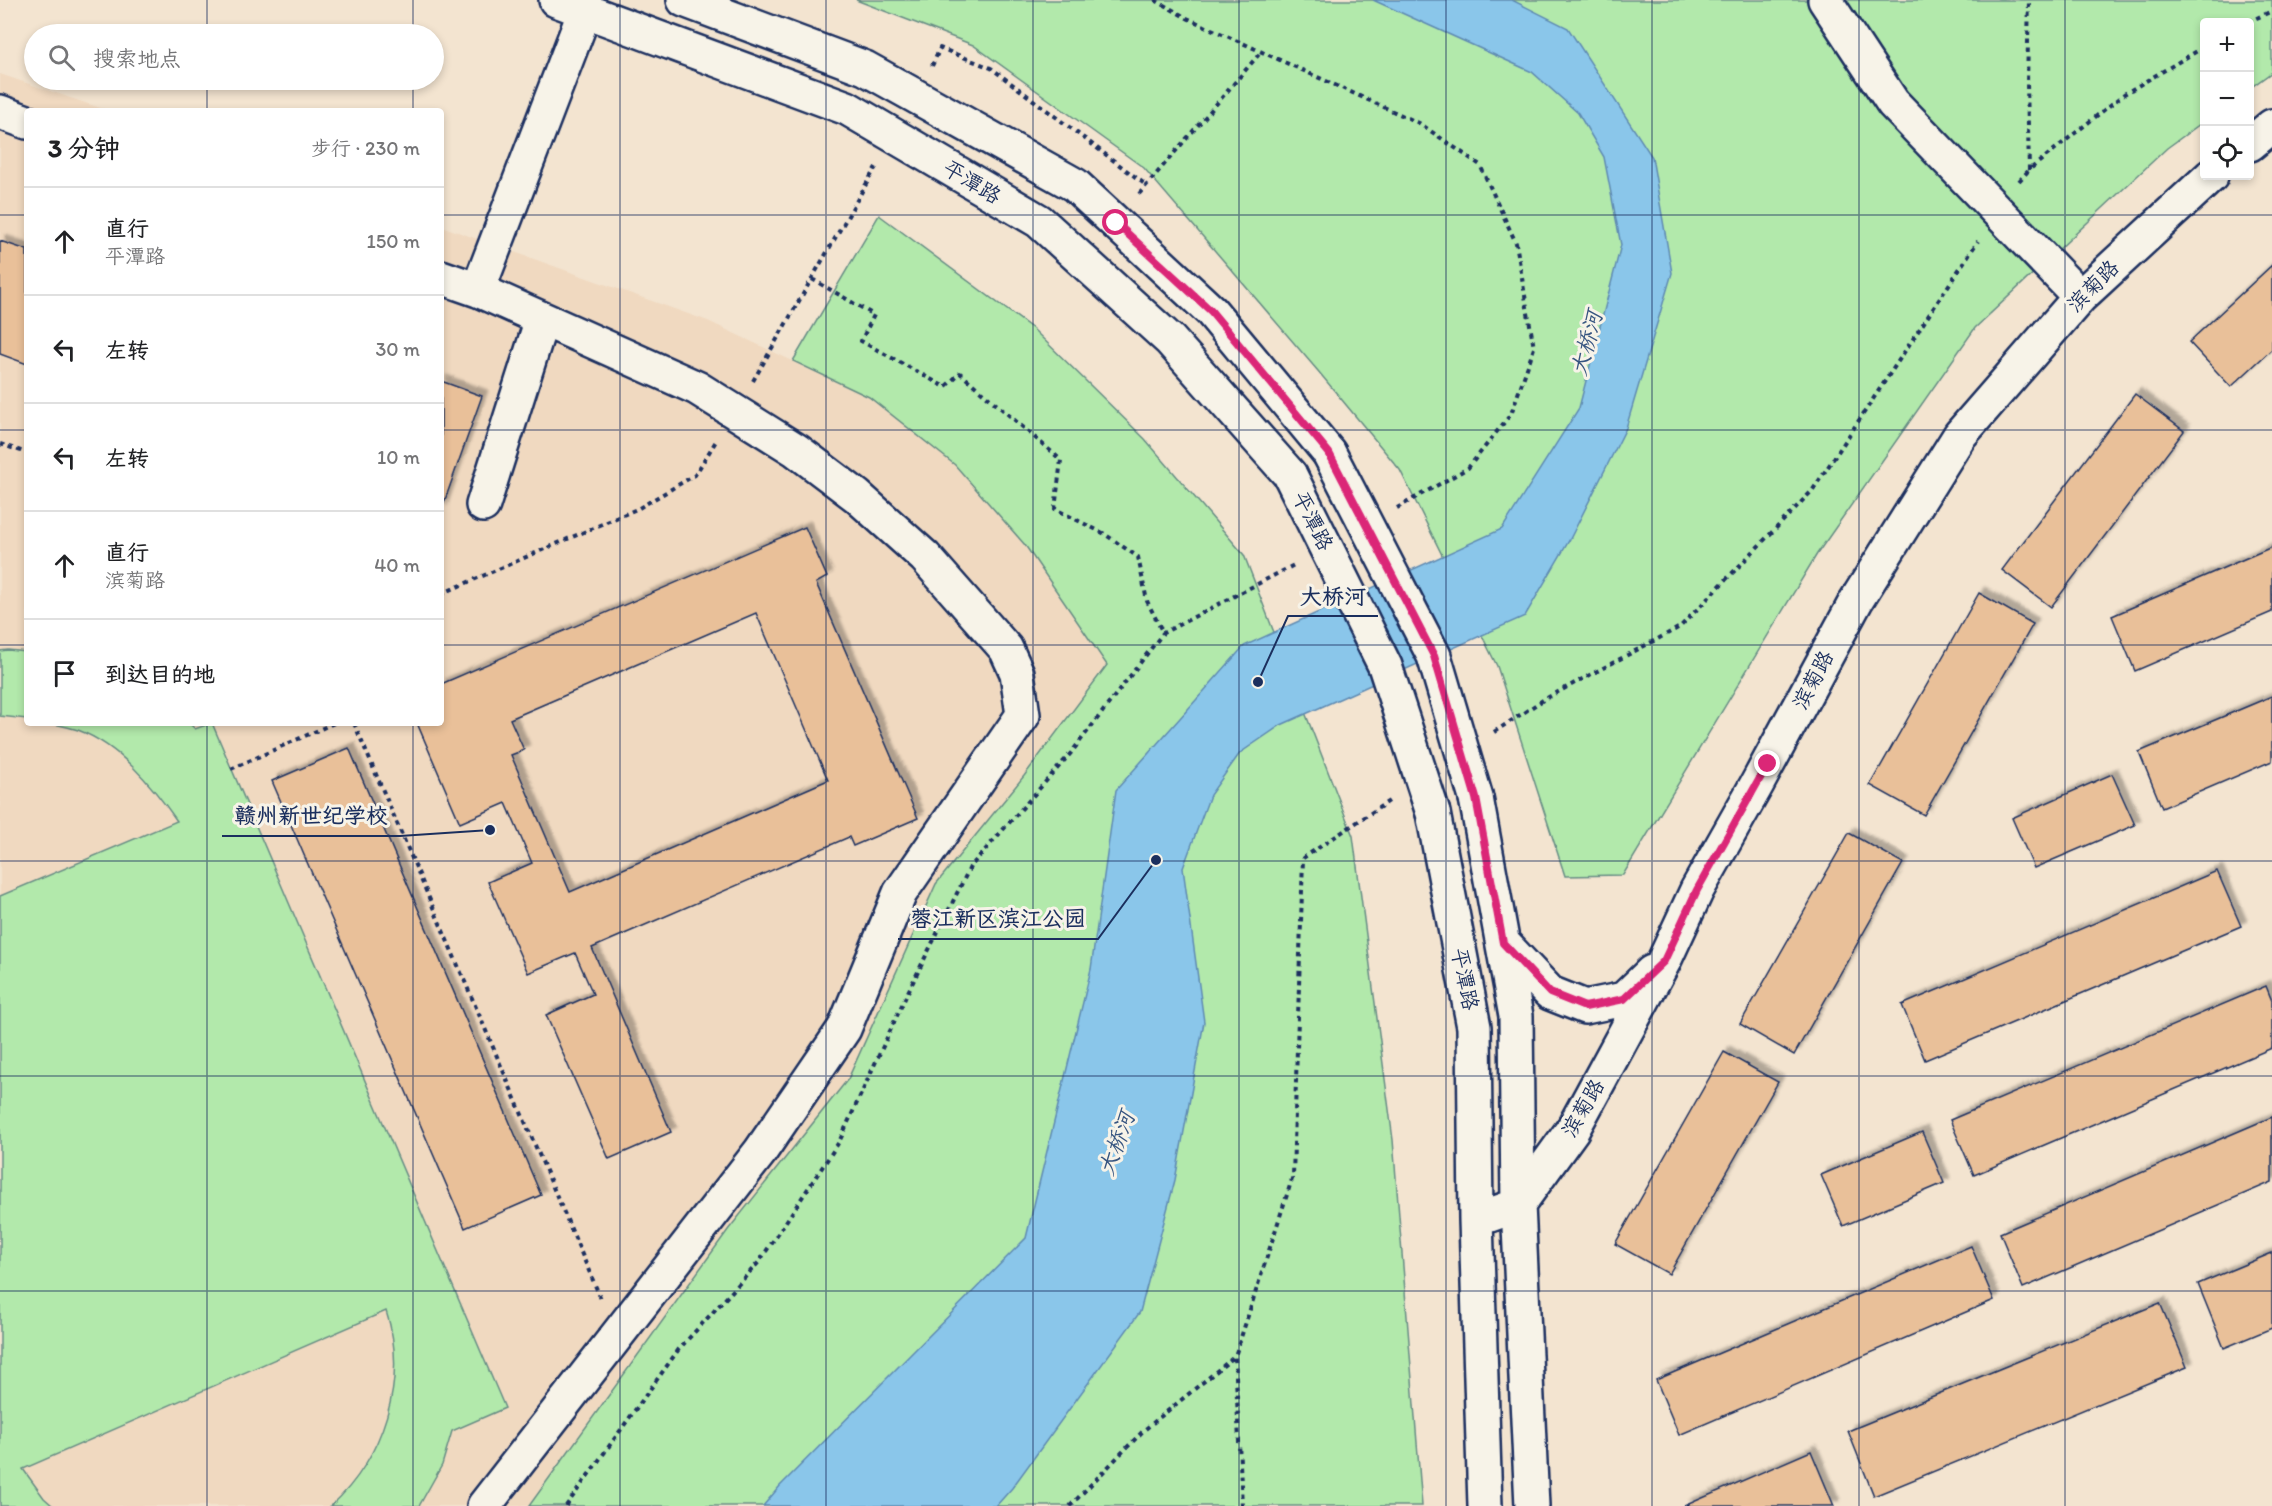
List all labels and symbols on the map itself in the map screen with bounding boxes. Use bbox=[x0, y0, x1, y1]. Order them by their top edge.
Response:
street label: 平潭路 bbox=[939, 155, 1006, 209]
route start bbox=[1102, 209, 1128, 235]
street label: 滨菊路 bbox=[2062, 255, 2124, 317]
water label: 大桥河 bbox=[1565, 305, 1609, 379]
street label: 平潭路 bbox=[1288, 487, 1339, 555]
callout: 大桥河 bbox=[1288, 576, 1378, 616]
text: 大桥河 bbox=[1300, 583, 1366, 610]
street label: 滨菊路 bbox=[1787, 646, 1838, 713]
route end bbox=[1754, 750, 1780, 776]
callout: 赣州新世纪学校 bbox=[222, 796, 400, 836]
text: 赣州新世纪学校 bbox=[234, 802, 388, 829]
callout: 蓉江新区滨江公园 bbox=[898, 899, 1098, 939]
text: 蓉江新区滨江公园 bbox=[910, 905, 1086, 932]
street label: 平潭路 bbox=[1447, 946, 1484, 1012]
street label: 滨菊路 bbox=[1556, 1074, 1609, 1141]
water label: 大桥河 bbox=[1092, 1105, 1141, 1179]

